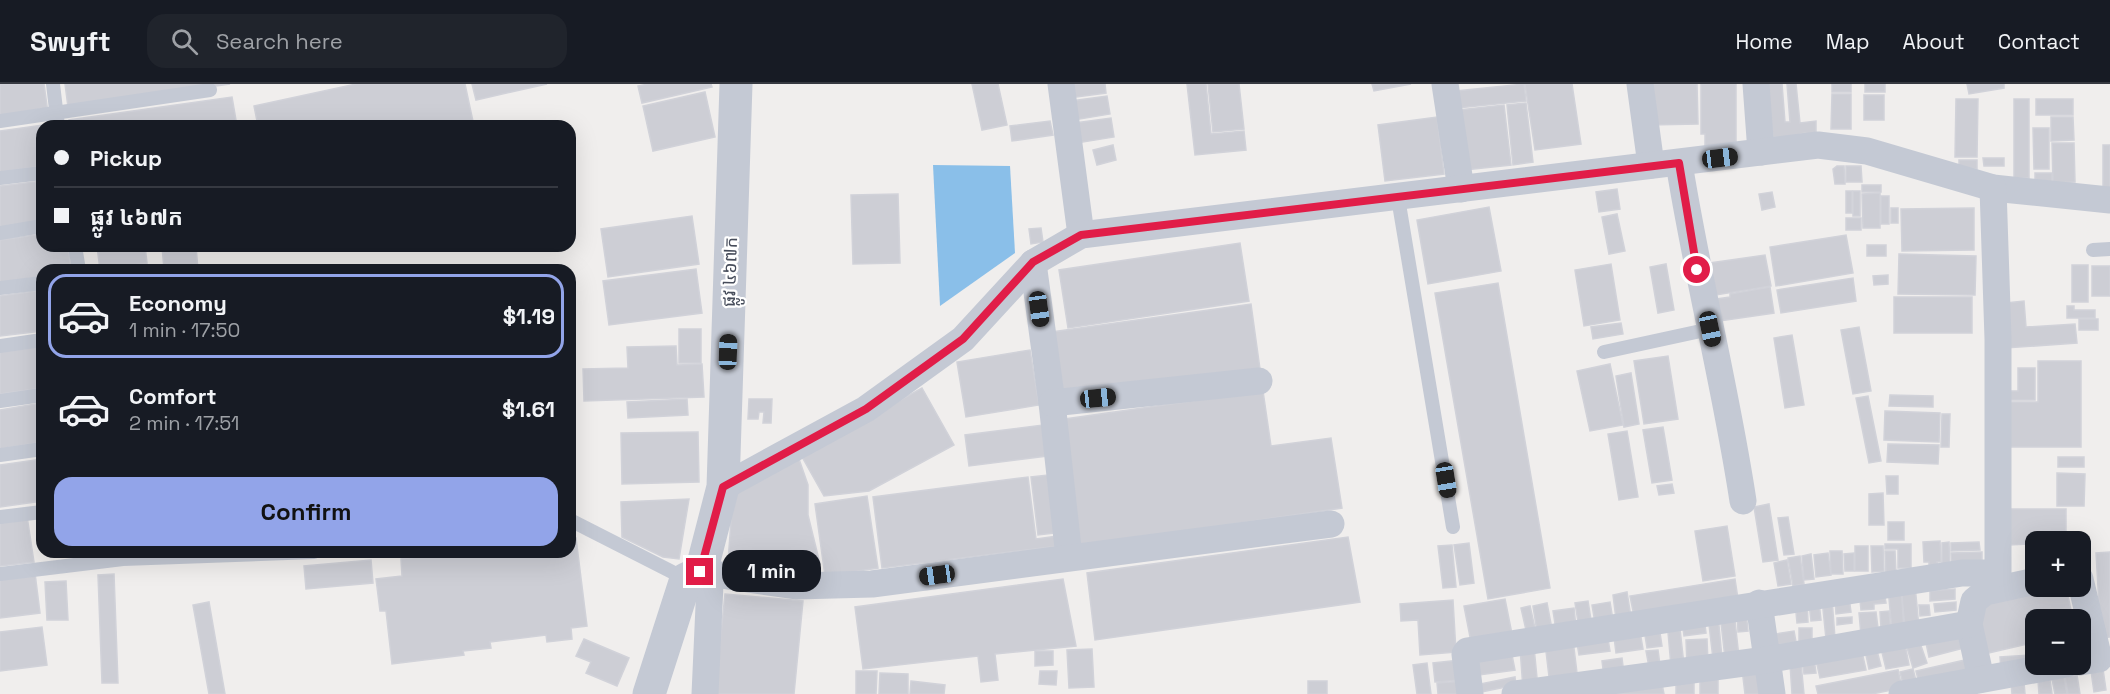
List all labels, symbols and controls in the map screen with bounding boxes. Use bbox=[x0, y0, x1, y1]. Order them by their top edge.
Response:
search box bbox=[147, 14, 567, 68]
text: Swyft bbox=[30, 23, 111, 59]
icon: search bbox=[168, 25, 201, 58]
text: Search here bbox=[216, 27, 343, 55]
text: Home bbox=[1735, 28, 1793, 55]
text: Map bbox=[1826, 28, 1870, 55]
text: About bbox=[1903, 28, 1965, 55]
text: Contact bbox=[1998, 28, 2080, 55]
text: Pickup bbox=[90, 144, 162, 172]
car bbox=[1701, 147, 1739, 169]
text: ផ្លូវ ៤៦៧ក bbox=[90, 203, 183, 231]
street label: ផ្លូវ ៤៦៧ក bbox=[717, 236, 748, 308]
route start bbox=[1683, 256, 1710, 283]
icon: car bbox=[57, 289, 111, 343]
text: Economy bbox=[129, 289, 227, 317]
car bbox=[1028, 290, 1050, 328]
text: $1.19 bbox=[503, 302, 555, 330]
car bbox=[1697, 310, 1723, 348]
text: 1 min · 17:50 bbox=[129, 317, 240, 343]
car bbox=[718, 334, 738, 370]
icon: car bbox=[57, 382, 111, 436]
text: Comfort bbox=[129, 382, 217, 410]
car bbox=[1079, 387, 1117, 409]
text: $1.61 bbox=[502, 395, 555, 423]
text: 2 min · 17:51 bbox=[129, 410, 239, 436]
car bbox=[1434, 461, 1458, 499]
button: Confirm bbox=[54, 477, 558, 546]
map controls bbox=[2025, 531, 2091, 675]
button: + bbox=[2025, 531, 2091, 597]
callout: 1 min bbox=[721, 551, 820, 593]
route end bbox=[686, 558, 713, 585]
text: 1 min bbox=[747, 558, 796, 584]
car bbox=[918, 564, 956, 586]
button: − bbox=[2025, 609, 2091, 675]

